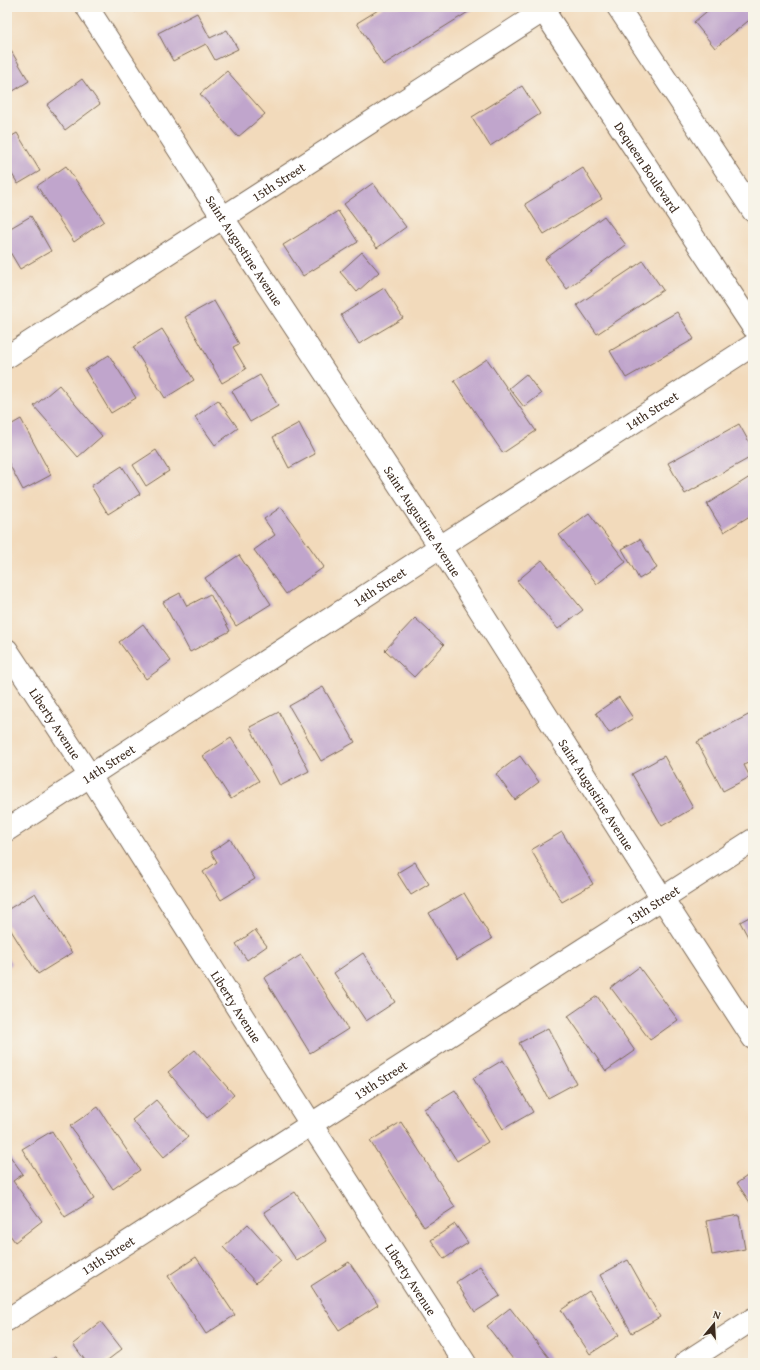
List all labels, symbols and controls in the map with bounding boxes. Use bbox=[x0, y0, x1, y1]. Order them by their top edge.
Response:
street label: Dequeen Boulevard bbox=[610, 118, 684, 216]
street label: 15th Street bbox=[248, 157, 309, 206]
street label: Saint Augustine Avenue bbox=[201, 191, 288, 310]
street label: 14th Street bbox=[621, 386, 682, 435]
street label: Saint Augustine Avenue bbox=[379, 462, 466, 580]
street label: 14th Street bbox=[349, 562, 410, 611]
street label: Liberty Avenue bbox=[25, 684, 86, 763]
street label: Saint Augustine Avenue bbox=[554, 735, 639, 854]
street label: 14th Street bbox=[78, 739, 139, 788]
street label: 13th Street bbox=[622, 880, 684, 929]
street label: Liberty Avenue bbox=[206, 967, 266, 1046]
street label: 13th Street bbox=[350, 1055, 411, 1104]
street label: 13th Street bbox=[77, 1231, 139, 1279]
street label: Liberty Avenue bbox=[381, 1240, 441, 1319]
north arrow bbox=[694, 1304, 734, 1344]
text: N bbox=[711, 1306, 724, 1323]

